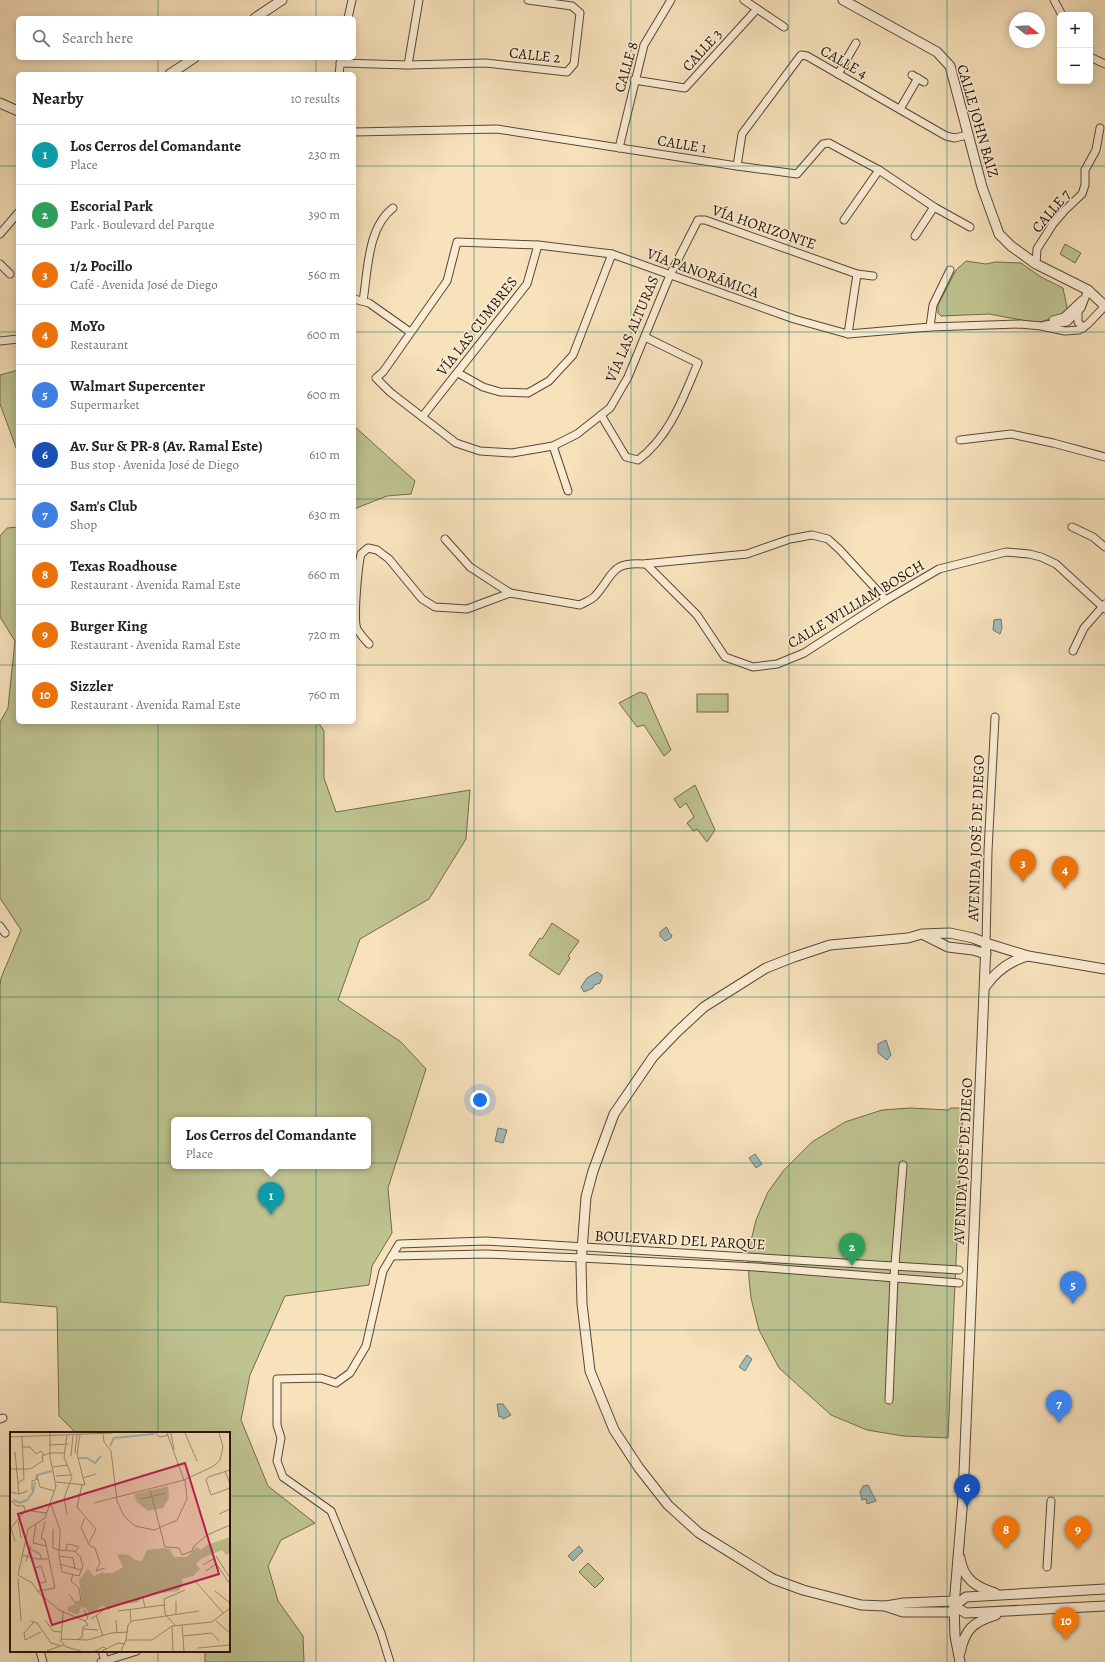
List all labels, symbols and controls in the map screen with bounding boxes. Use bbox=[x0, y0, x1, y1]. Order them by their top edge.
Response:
north arrow bbox=[1009, 12, 1045, 48]
map controls bbox=[1057, 12, 1093, 84]
button: + bbox=[1057, 12, 1093, 48]
search box bbox=[16, 16, 356, 60]
street label: CALLE 3 bbox=[678, 24, 726, 76]
icon: search bbox=[30, 27, 52, 49]
text: Search here bbox=[62, 28, 133, 48]
street label: CALLE 8 bbox=[609, 39, 643, 95]
street label: CALLE 4 bbox=[817, 40, 871, 84]
street label: CALLE 2 bbox=[508, 42, 562, 68]
button: − bbox=[1057, 48, 1093, 84]
street label: CALLE JOHN BAIZ bbox=[952, 62, 1004, 180]
text: Nearby bbox=[32, 87, 83, 110]
text: 10 results bbox=[290, 90, 340, 107]
street label: CALLE 1 bbox=[656, 130, 708, 158]
text: Los Cerros del Comandante bbox=[70, 136, 241, 156]
text: 1 bbox=[43, 146, 47, 163]
text: 230 m bbox=[308, 146, 340, 163]
text: Place bbox=[70, 156, 98, 173]
street label: CALLE 7 bbox=[1027, 185, 1075, 237]
text: Escorial Park bbox=[70, 196, 153, 216]
street label: VÍA HORIZONTE bbox=[708, 199, 819, 254]
text: 2 bbox=[42, 206, 48, 223]
text: 390 m bbox=[308, 206, 340, 223]
text: Park · Boulevard del Parque bbox=[70, 216, 214, 233]
street label: VÍA PANORÁMICA bbox=[643, 243, 762, 303]
text: 1/2 Pocillo bbox=[70, 256, 133, 276]
text: 3 bbox=[42, 266, 48, 283]
text: 560 m bbox=[308, 266, 340, 283]
street label: VÍA LAS CUMBRES bbox=[431, 272, 522, 381]
street label: VÍA LAS ALTURAS bbox=[600, 273, 663, 386]
text: Café · Avenida José de Diego bbox=[70, 276, 218, 293]
text: MoYo bbox=[70, 316, 105, 336]
text: 4 bbox=[42, 326, 48, 343]
text: 600 m bbox=[307, 326, 340, 343]
text: Restaurant bbox=[70, 336, 128, 353]
text: Walmart Supercenter bbox=[70, 376, 205, 396]
text: 5 bbox=[42, 386, 48, 403]
text: 600 m bbox=[307, 386, 340, 403]
text: Supermarket bbox=[70, 396, 140, 413]
text: Av. Sur & PR-8 (Av. Ramal Este) bbox=[70, 436, 263, 456]
text: 6 bbox=[42, 446, 48, 463]
text: 610 m bbox=[309, 446, 340, 463]
text: Bus stop · Avenida José de Diego bbox=[70, 456, 239, 473]
text: Sam's Club bbox=[70, 496, 137, 516]
text: 7 bbox=[42, 506, 48, 523]
text: 630 m bbox=[308, 506, 340, 523]
text: Shop bbox=[70, 516, 97, 533]
street label: CALLE WILLIAM BOSCH bbox=[784, 555, 928, 653]
text: Texas Roadhouse bbox=[70, 556, 177, 576]
text: 8 bbox=[42, 566, 48, 583]
text: 660 m bbox=[308, 566, 340, 583]
text: Restaurant · Avenida Ramal Este bbox=[70, 576, 241, 593]
text: Burger King bbox=[70, 616, 147, 636]
text: 9 bbox=[42, 626, 48, 643]
text: 720 m bbox=[308, 626, 340, 643]
text: Restaurant · Avenida Ramal Este bbox=[70, 636, 241, 653]
text: Sizzler bbox=[70, 676, 113, 696]
text: 10 bbox=[39, 686, 51, 703]
text: 760 m bbox=[308, 686, 340, 703]
text: Restaurant · Avenida Ramal Este bbox=[70, 696, 241, 713]
street label: AVENIDA JOSÉ DE DIEGO bbox=[963, 754, 989, 923]
pin: 3 bbox=[1010, 849, 1036, 882]
pin: 4 bbox=[1052, 856, 1078, 889]
street label: AVENIDA JOSÉ DE DIEGO bbox=[949, 1077, 977, 1246]
your location bbox=[470, 1090, 490, 1110]
popup bbox=[171, 1117, 371, 1169]
text: Los Cerros del Comandante bbox=[185, 1125, 357, 1145]
text: Place bbox=[185, 1145, 213, 1162]
pin: 1 bbox=[258, 1182, 284, 1215]
street label: BOULEVARD DEL PARQUE bbox=[594, 1226, 766, 1254]
pin: 2 bbox=[839, 1233, 865, 1266]
pin: 5 bbox=[1060, 1271, 1086, 1304]
pin: 7 bbox=[1046, 1390, 1072, 1423]
inset map bbox=[10, 1432, 230, 1652]
pin: 6 bbox=[954, 1474, 980, 1507]
pin: 8 bbox=[993, 1516, 1019, 1549]
pin: 9 bbox=[1065, 1516, 1091, 1549]
pin: 10 bbox=[1053, 1607, 1079, 1640]

